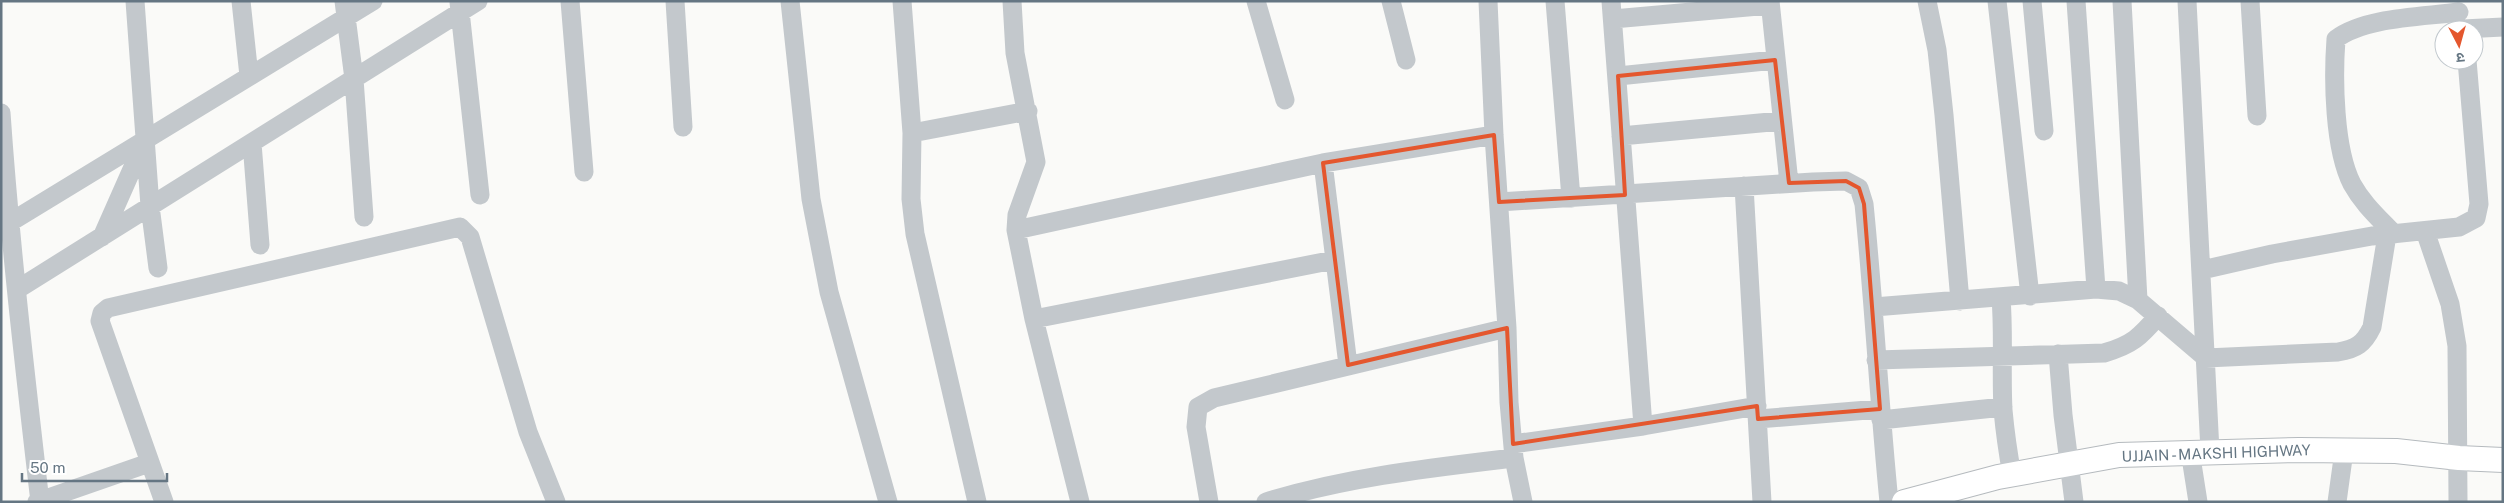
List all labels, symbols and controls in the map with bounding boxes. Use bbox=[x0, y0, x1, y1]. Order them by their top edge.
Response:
north arrow bbox=[2434, 20, 2484, 70]
text: उ bbox=[2455, 50, 2465, 66]
street label: UJJAIN - MAKSHI HIGHWAY bbox=[2121, 441, 2311, 465]
scale bar bbox=[22, 450, 168, 482]
text: 50 m bbox=[30, 459, 65, 476]

